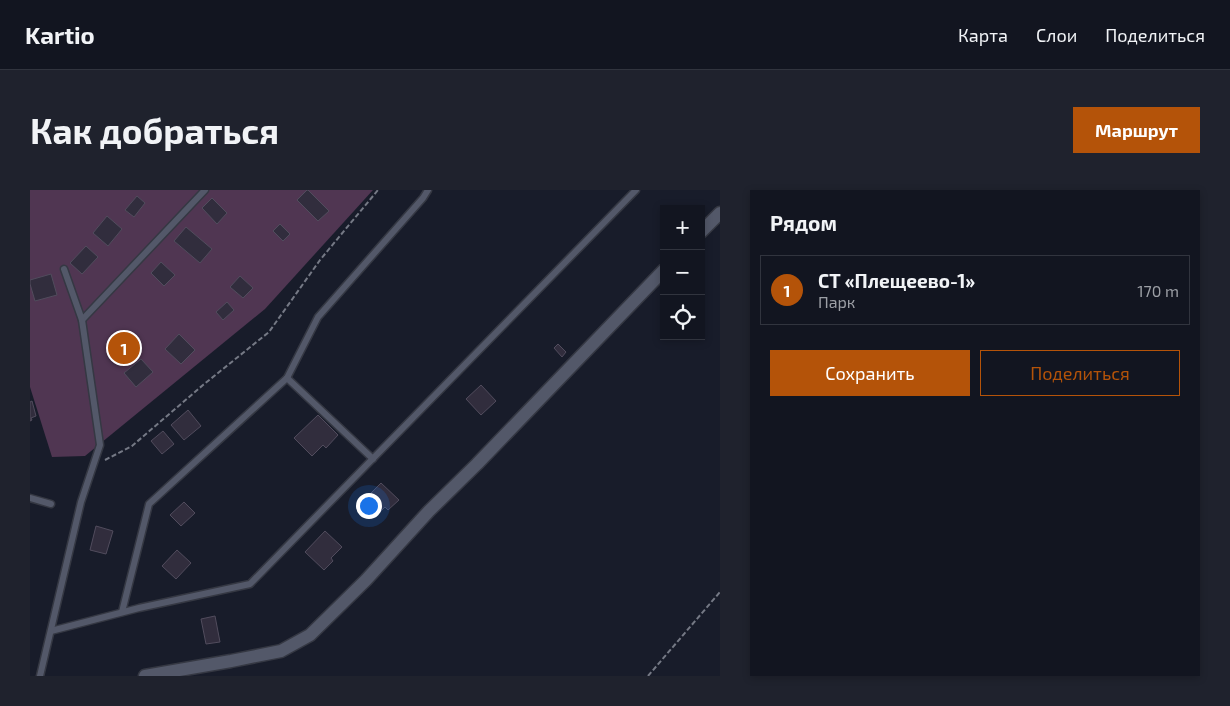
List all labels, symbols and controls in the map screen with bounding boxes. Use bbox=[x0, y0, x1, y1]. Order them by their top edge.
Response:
text: Kartio bbox=[25, 20, 95, 49]
text: Карта bbox=[958, 24, 1008, 46]
text: Слои bbox=[1036, 24, 1077, 46]
text: Поделиться bbox=[1105, 24, 1205, 46]
button: Маршрут bbox=[1073, 107, 1200, 153]
text: Как добраться bbox=[30, 109, 279, 151]
map controls bbox=[660, 205, 705, 340]
button: + bbox=[660, 205, 705, 250]
text: Рядом bbox=[770, 210, 837, 235]
button: − bbox=[660, 250, 705, 295]
text: СТ «Плещеево-1» bbox=[818, 269, 975, 292]
text: 1 bbox=[784, 281, 790, 300]
text: 170 m bbox=[1137, 281, 1179, 300]
text: Парк bbox=[818, 292, 855, 311]
button: locate bbox=[660, 295, 705, 340]
pin: 1 bbox=[108, 329, 140, 367]
button: Сохранить bbox=[770, 350, 970, 396]
button: Поделиться bbox=[980, 350, 1180, 396]
your location bbox=[356, 493, 382, 519]

